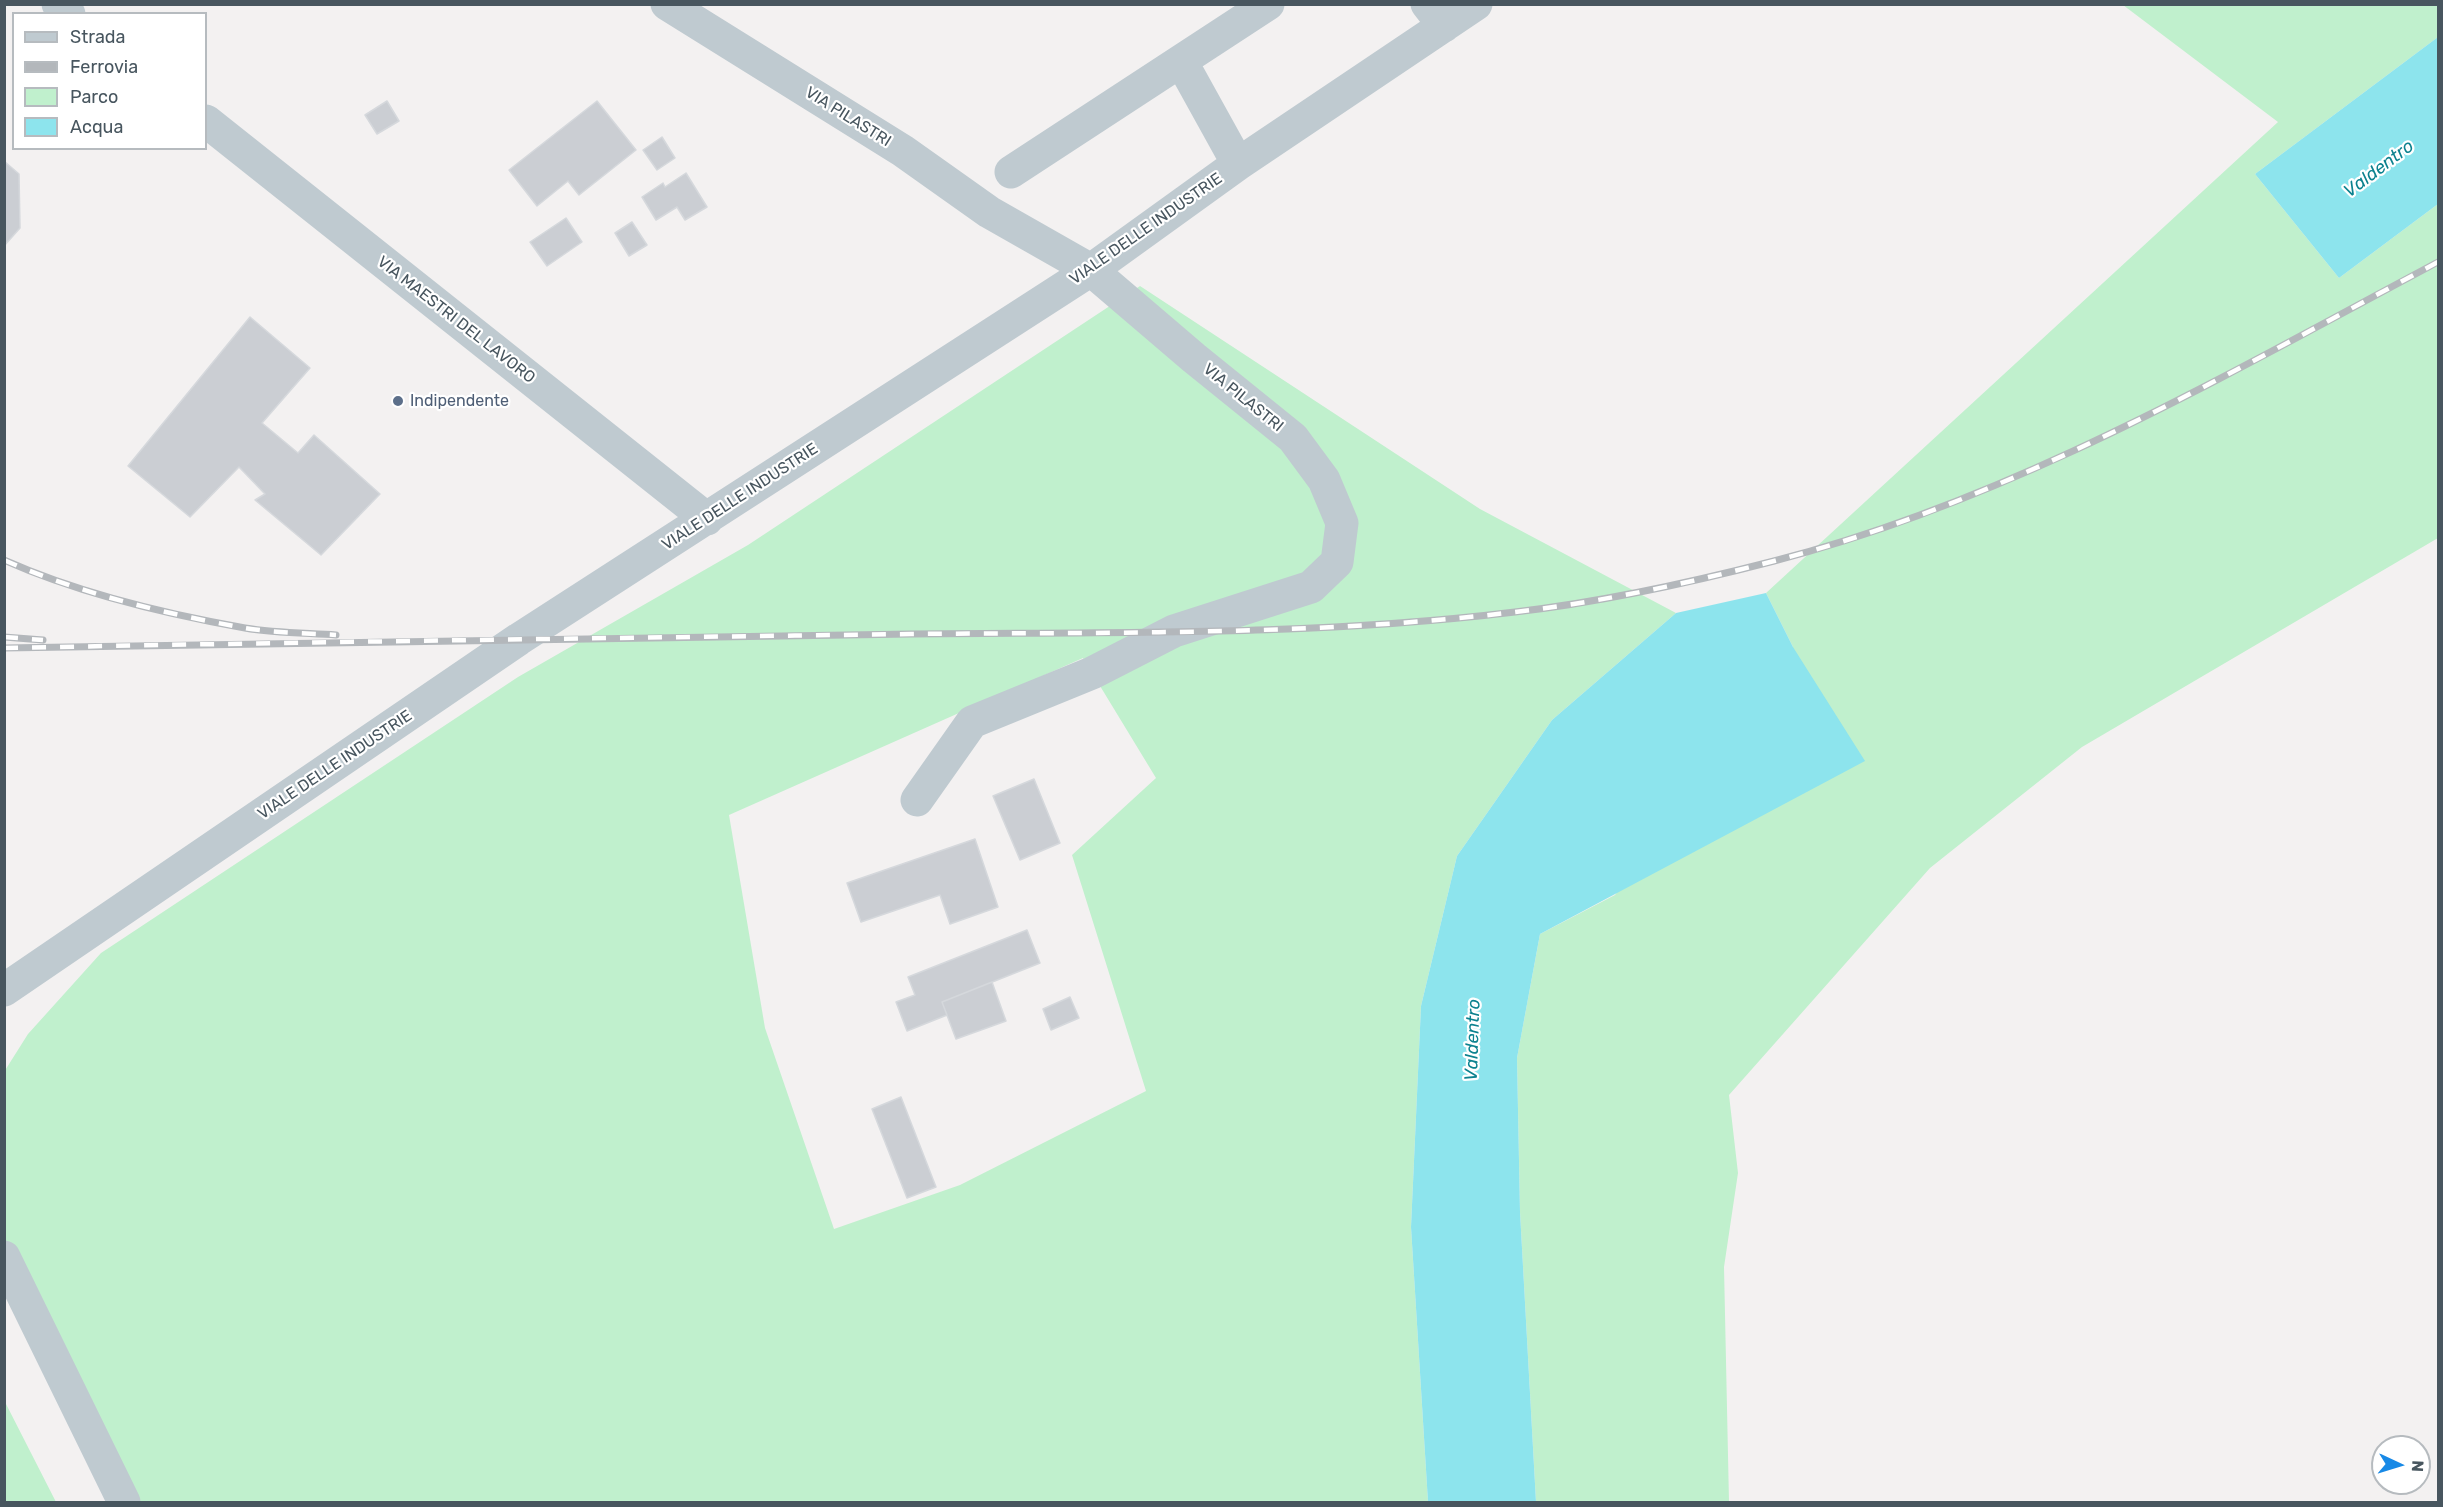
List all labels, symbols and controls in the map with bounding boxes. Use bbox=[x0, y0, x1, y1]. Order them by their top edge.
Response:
legend bbox=[12, 12, 207, 150]
text: Strada bbox=[70, 26, 126, 48]
text: Ferrovia bbox=[70, 56, 138, 78]
street label: VIA PILASTRI bbox=[802, 83, 894, 151]
text: Parco bbox=[70, 86, 118, 108]
text: Acqua bbox=[70, 116, 123, 138]
water label: Valdentro bbox=[2340, 136, 2418, 202]
street label: VIALE DELLE INDUSTRIE bbox=[1066, 169, 1226, 289]
street label: VIA MAESTRI DEL LAVORO bbox=[373, 252, 539, 388]
street label: VIA PILASTRI bbox=[1199, 360, 1287, 436]
place label: Indipendente bbox=[410, 391, 509, 411]
marker: Indipendente bbox=[391, 394, 405, 408]
street label: VIALE DELLE INDUSTRIE bbox=[658, 439, 822, 555]
street label: VIALE DELLE INDUSTRIE bbox=[254, 706, 416, 824]
water label: Valdentro bbox=[1461, 999, 1485, 1081]
north arrow bbox=[2371, 1435, 2431, 1495]
text: N bbox=[2408, 1460, 2427, 1473]

